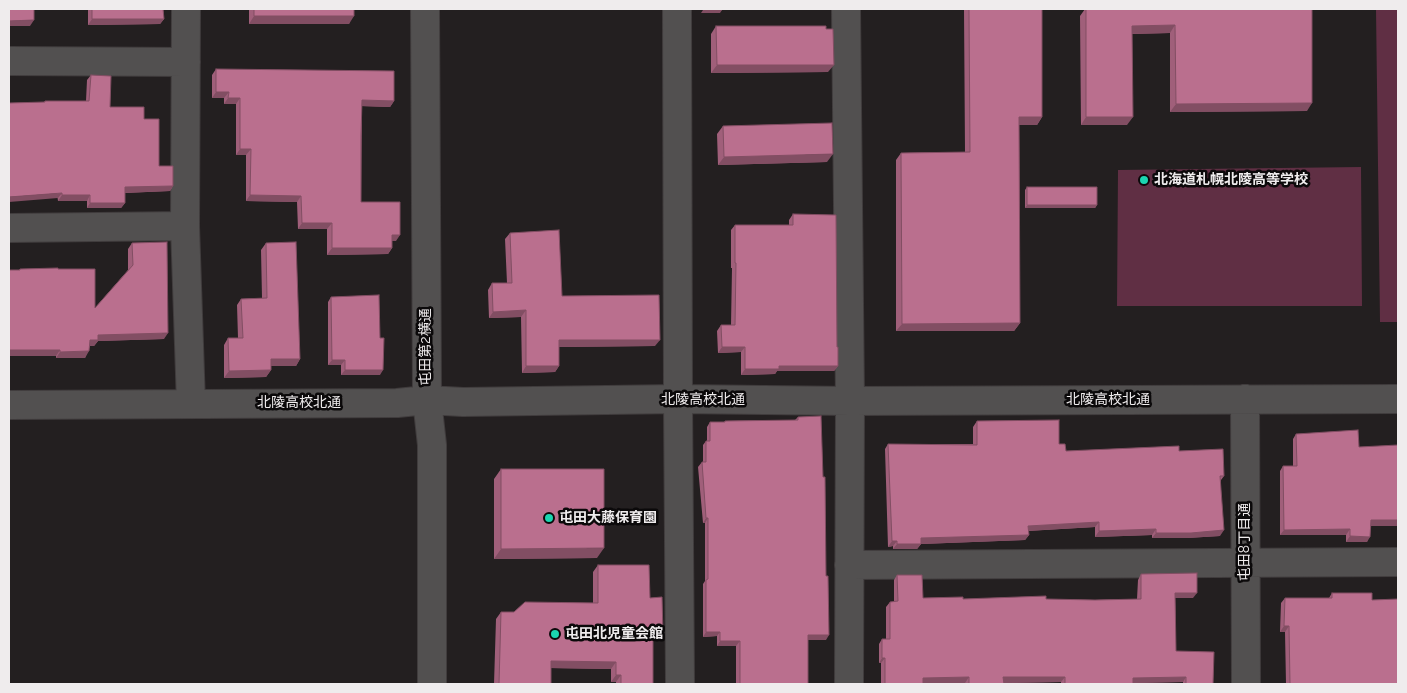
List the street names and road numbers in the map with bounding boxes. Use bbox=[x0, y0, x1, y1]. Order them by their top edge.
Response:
street label: 屯田第2横通 bbox=[418, 308, 434, 386]
street label: 北陵高校北通 bbox=[661, 392, 745, 408]
street label: 北陵高校北通 bbox=[1066, 392, 1150, 408]
street label: 北陵高校北通 bbox=[257, 395, 341, 411]
street label: 屯田8丁目通 bbox=[1237, 503, 1253, 581]

